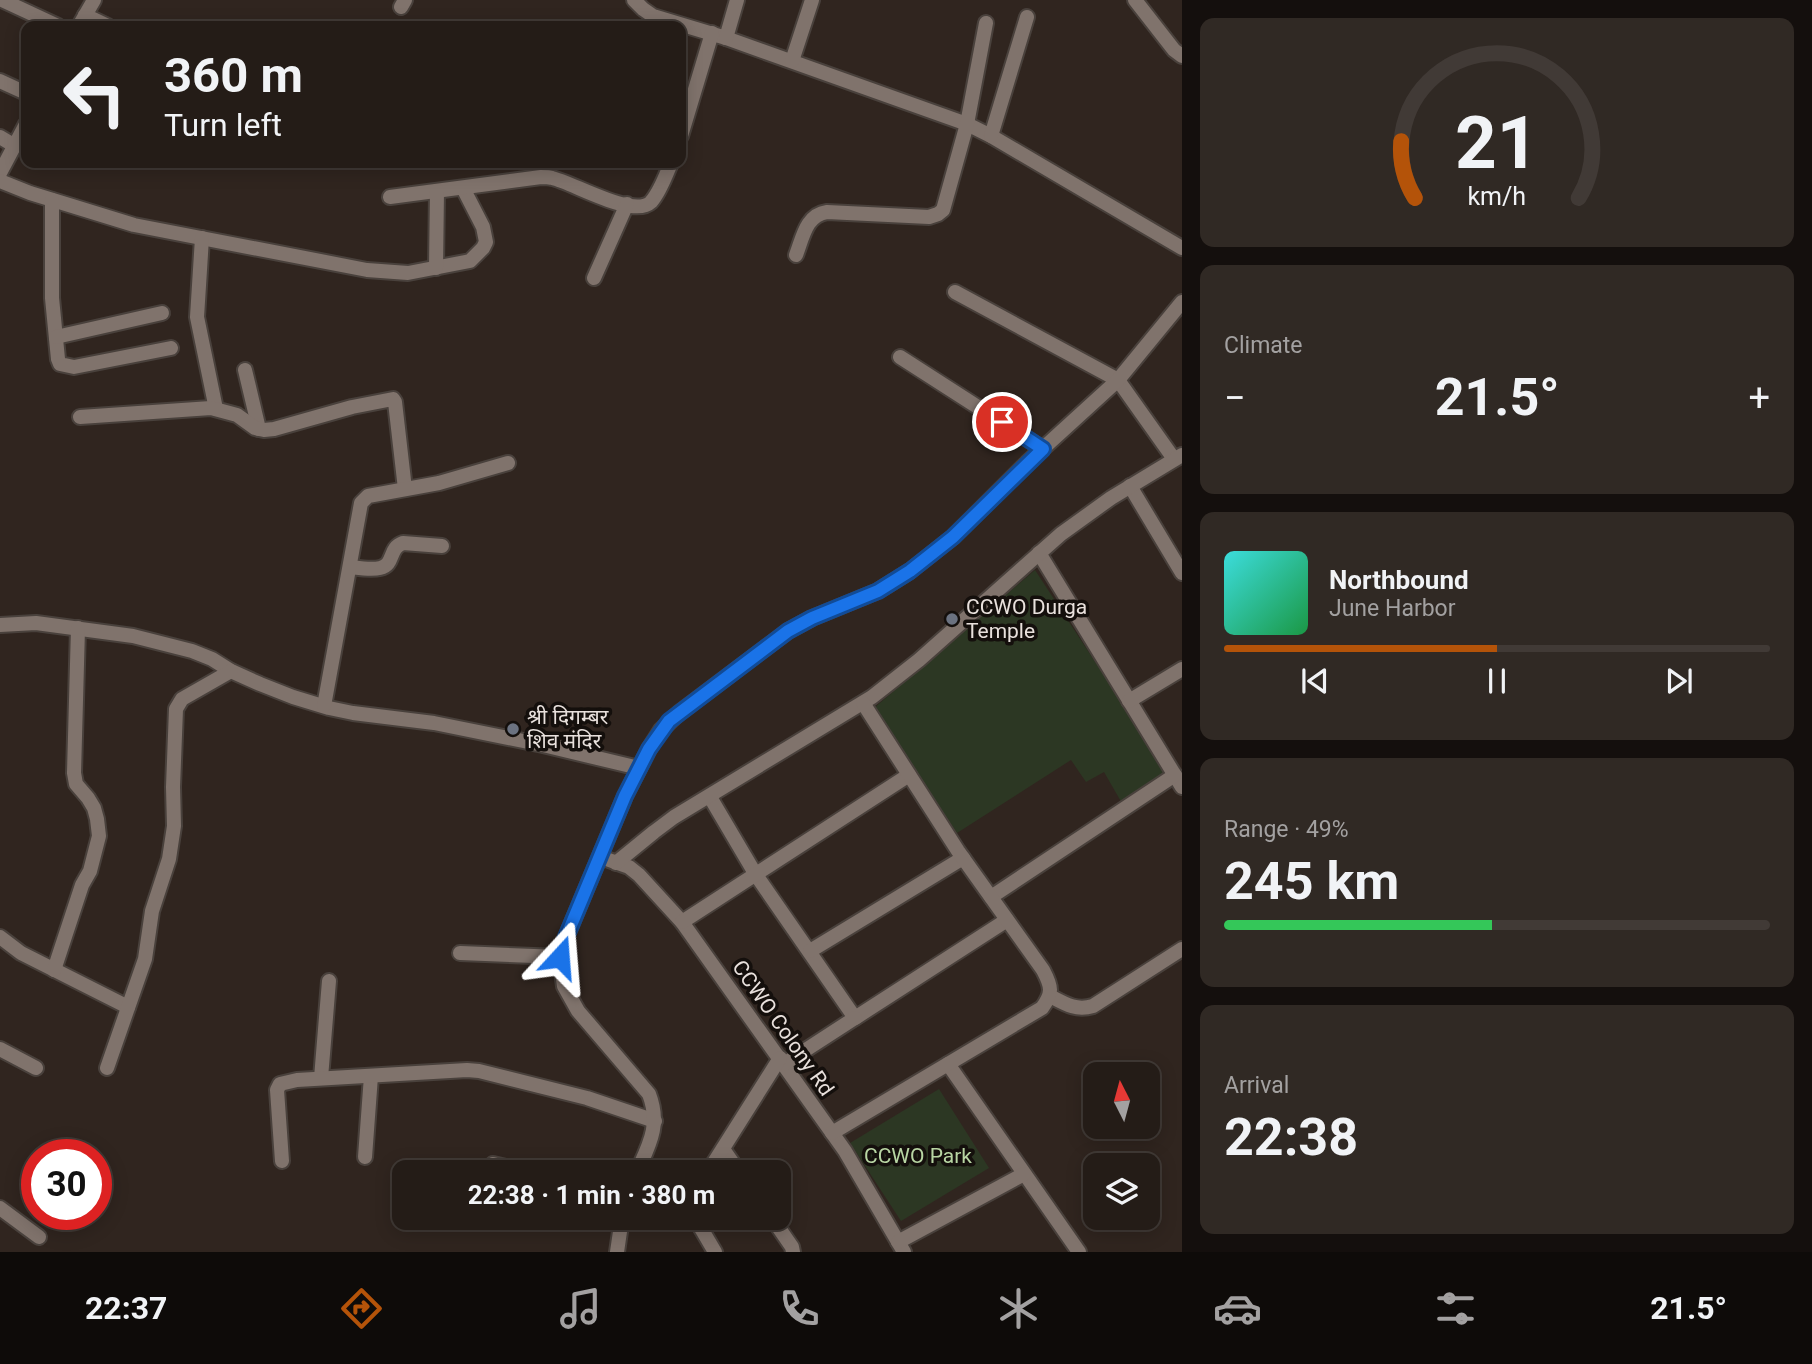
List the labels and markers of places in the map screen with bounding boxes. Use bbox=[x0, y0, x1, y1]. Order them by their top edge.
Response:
pin bbox=[972, 392, 1032, 452]
place label: CCWO Durga Temple bbox=[966, 595, 1087, 643]
marker: CCWO Durga Temple bbox=[944, 611, 960, 627]
place label: श्री दिगम्बर शिव मंदिर bbox=[527, 705, 609, 753]
marker: श्री दिगम्बर शिव मंदिर bbox=[505, 721, 521, 737]

